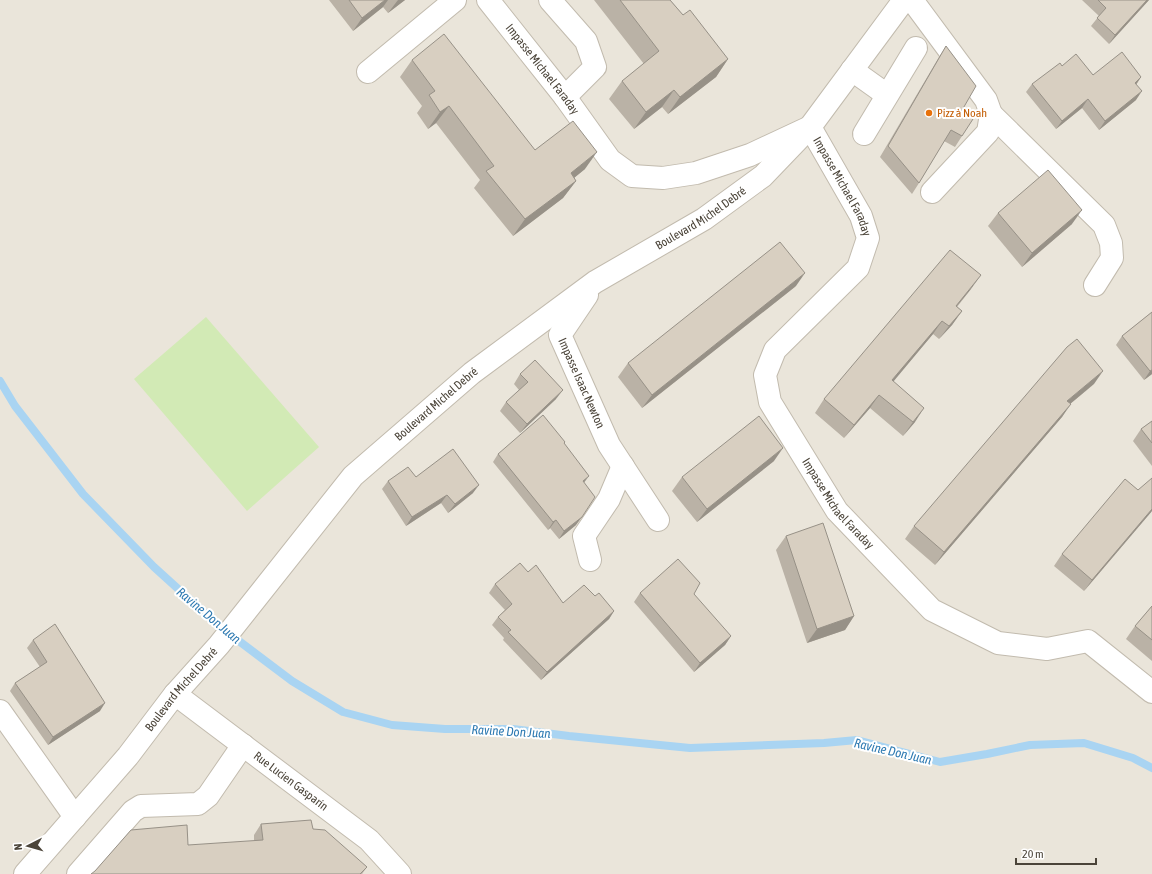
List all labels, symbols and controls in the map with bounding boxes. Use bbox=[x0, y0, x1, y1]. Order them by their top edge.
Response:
street label: Impasse Michael Faraday bbox=[503, 21, 582, 117]
place label: Pizz à Noah bbox=[937, 106, 987, 120]
marker: Pizz à Noah bbox=[924, 108, 934, 118]
street label: Impasse Michael Faraday bbox=[810, 134, 874, 238]
street label: Boulevard Michel Debré bbox=[653, 184, 749, 252]
street label: Impasse Isaac Newton bbox=[555, 336, 608, 431]
street label: Boulevard Michel Debré bbox=[392, 364, 480, 444]
street label: Impasse Michael Faraday bbox=[799, 456, 877, 552]
water label: Ravine Don Juan bbox=[174, 584, 244, 647]
street label: Boulevard Michel Debré bbox=[142, 645, 220, 734]
water label: Ravine Don Juan bbox=[471, 722, 552, 741]
water label: Ravine Don Juan bbox=[853, 735, 934, 768]
street label: Rue Lucien Gasparin bbox=[251, 749, 331, 814]
north arrow bbox=[8, 826, 48, 866]
scale bar bbox=[1016, 840, 1096, 866]
text: N bbox=[12, 843, 24, 851]
text: 20 m bbox=[1022, 847, 1044, 861]

